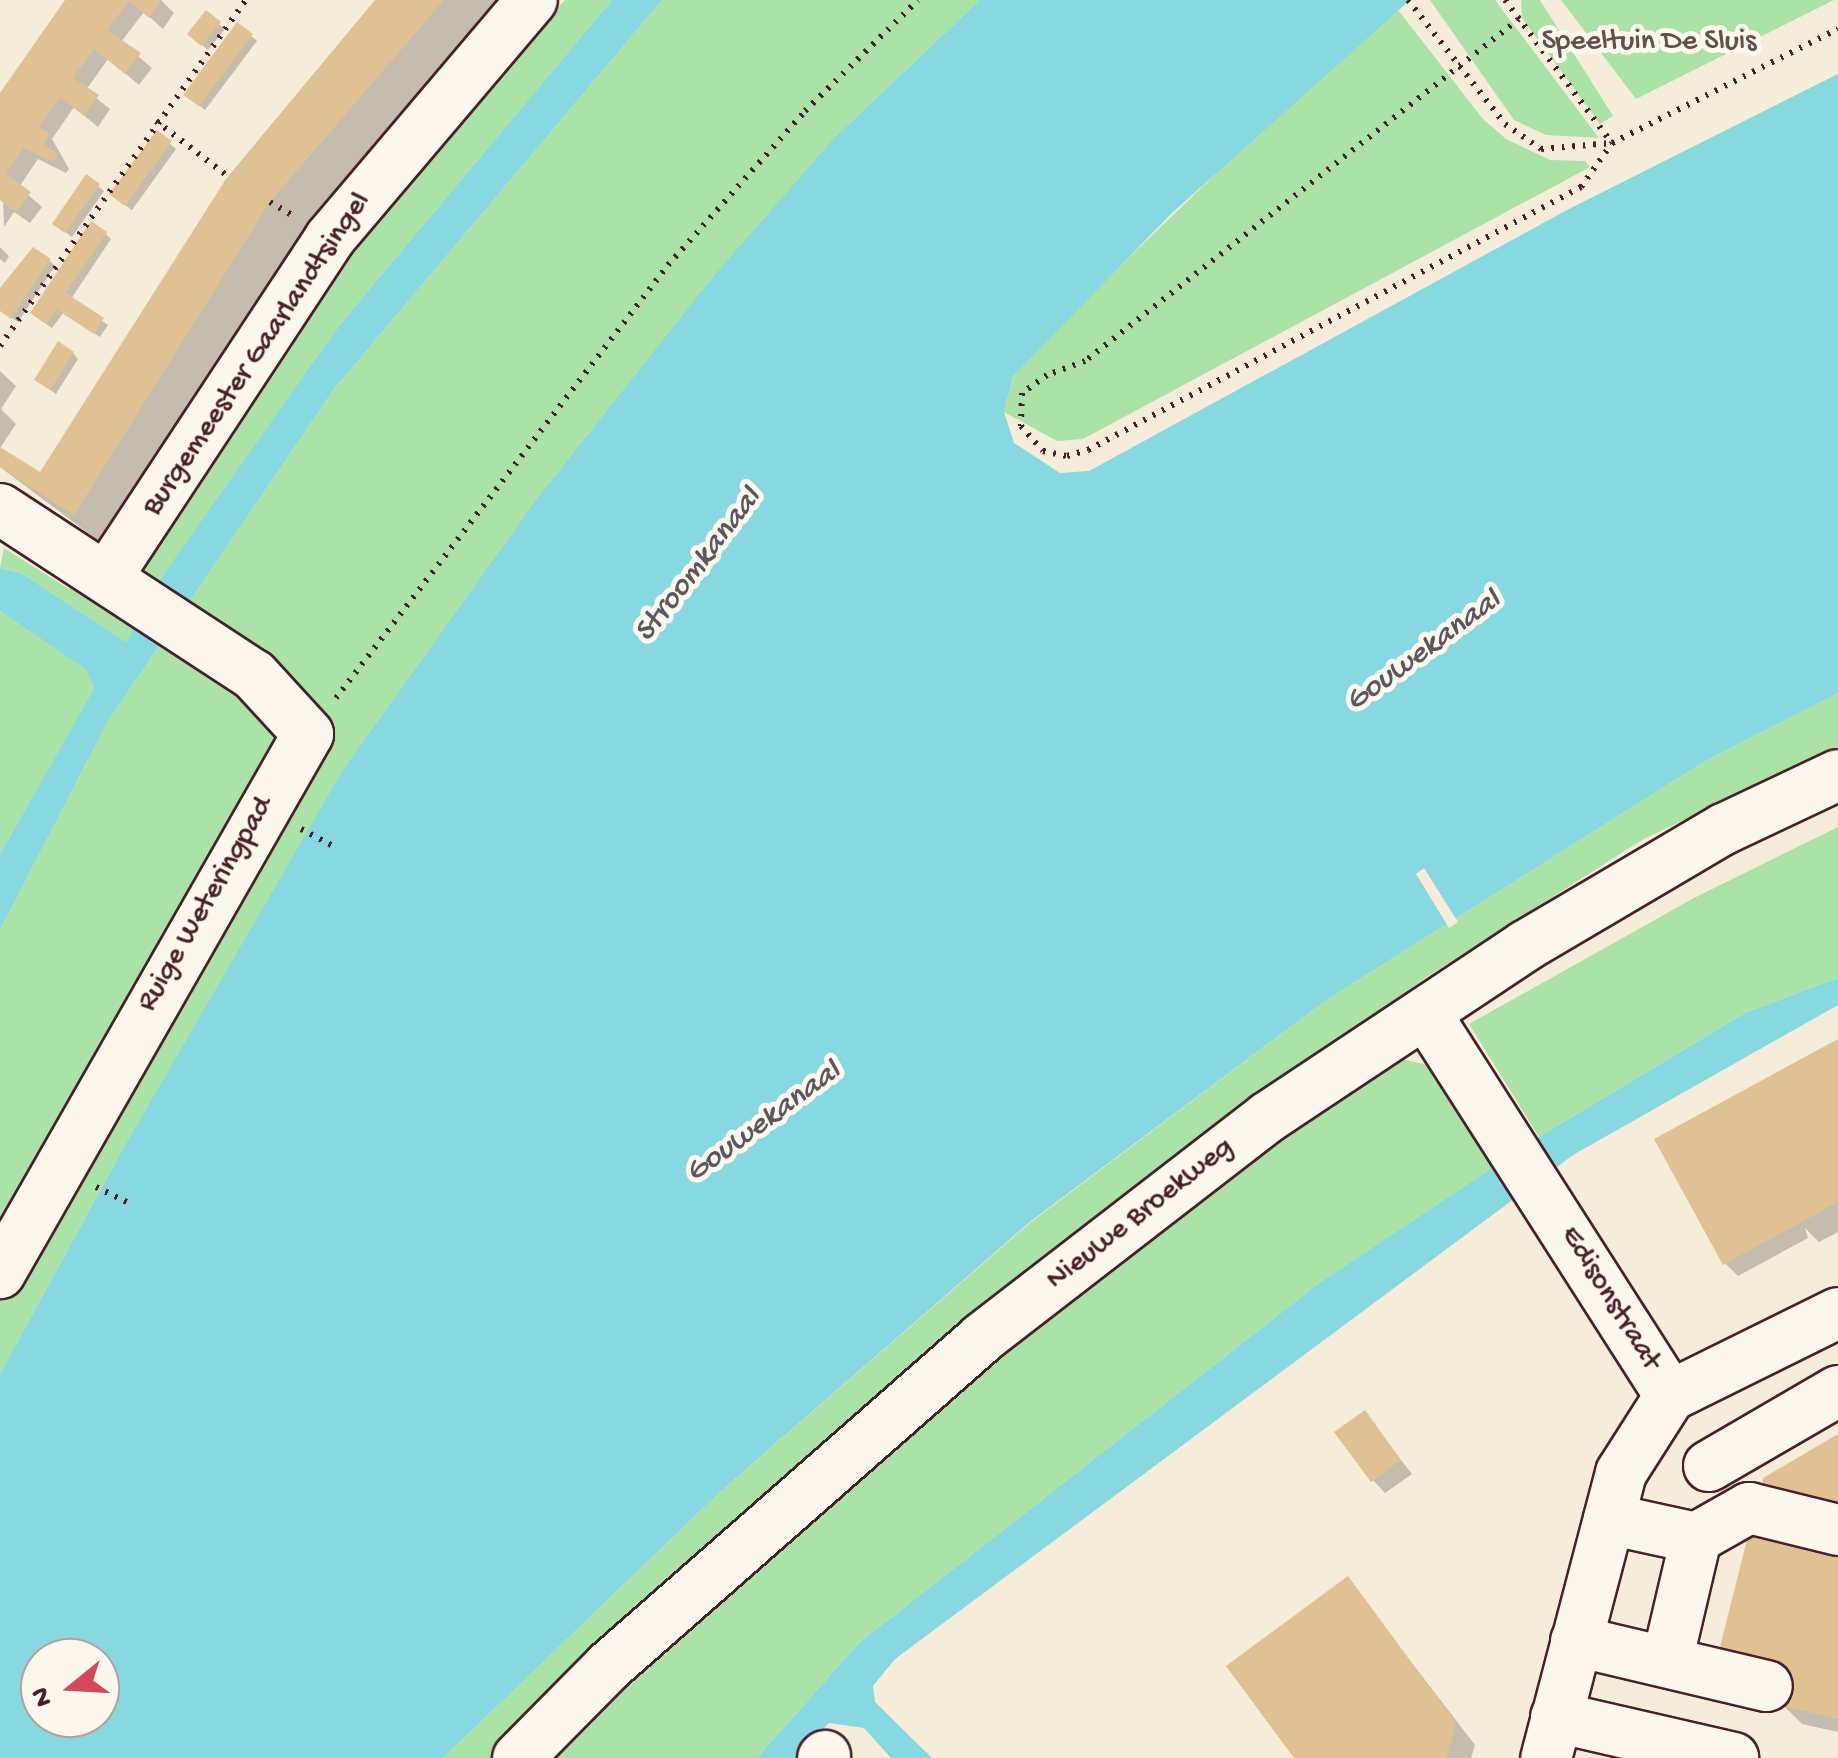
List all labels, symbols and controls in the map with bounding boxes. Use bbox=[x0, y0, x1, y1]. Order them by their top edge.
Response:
park label: Speeltuin De Sluis bbox=[1542, 25, 1756, 61]
street label: Burgemeester Gaarlandtsingel bbox=[136, 186, 380, 524]
water label: Stroomkanaal bbox=[627, 481, 771, 651]
water label: Gouwekanaal bbox=[1339, 583, 1509, 721]
street label: Ruige Weteringpad bbox=[131, 791, 283, 1019]
water label: Gouwekanaal bbox=[679, 1054, 849, 1192]
street label: Nieuwe Broekweg bbox=[1040, 1131, 1242, 1299]
street label: Edisonstraat bbox=[1551, 1220, 1667, 1378]
north arrow bbox=[20, 1638, 120, 1738]
text: N bbox=[24, 1683, 61, 1711]

